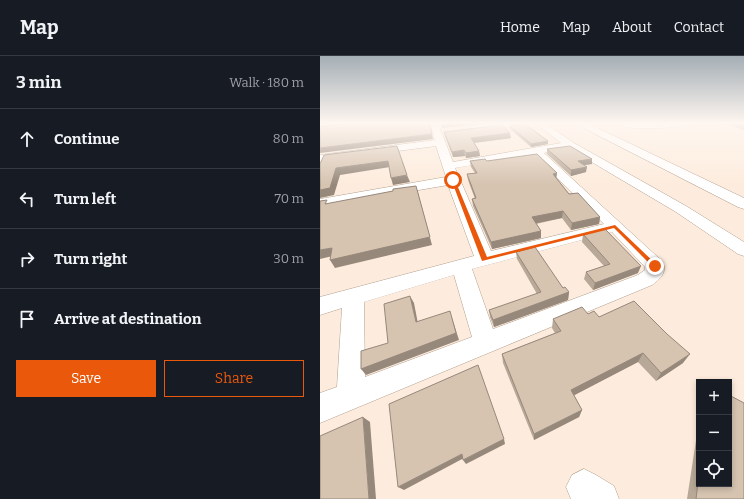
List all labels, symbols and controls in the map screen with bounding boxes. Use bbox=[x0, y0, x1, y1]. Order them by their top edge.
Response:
text: Map bbox=[20, 16, 59, 39]
text: Home bbox=[500, 19, 540, 36]
text: Map bbox=[562, 19, 590, 36]
text: About bbox=[612, 19, 652, 36]
text: Contact bbox=[674, 19, 724, 36]
text: 3 min bbox=[16, 72, 61, 93]
text: Walk · 180 m bbox=[229, 75, 304, 90]
icon: ahead bbox=[16, 128, 38, 150]
text: Continue bbox=[54, 130, 120, 148]
text: 80 m bbox=[273, 131, 304, 146]
route start bbox=[444, 171, 462, 189]
icon: left bbox=[16, 188, 38, 210]
text: Turn left bbox=[54, 190, 116, 208]
text: 70 m bbox=[274, 191, 304, 206]
icon: right bbox=[16, 248, 38, 270]
text: Turn right bbox=[54, 250, 127, 268]
text: 30 m bbox=[273, 251, 304, 266]
route end bbox=[646, 257, 664, 275]
icon: arrive bbox=[16, 308, 38, 330]
text: Arrive at destination bbox=[54, 310, 201, 328]
button: Save bbox=[16, 360, 156, 397]
button: Share bbox=[164, 360, 304, 397]
map controls bbox=[696, 379, 732, 487]
button: + bbox=[696, 379, 732, 415]
button: − bbox=[696, 415, 732, 451]
button: locate bbox=[696, 451, 732, 487]

